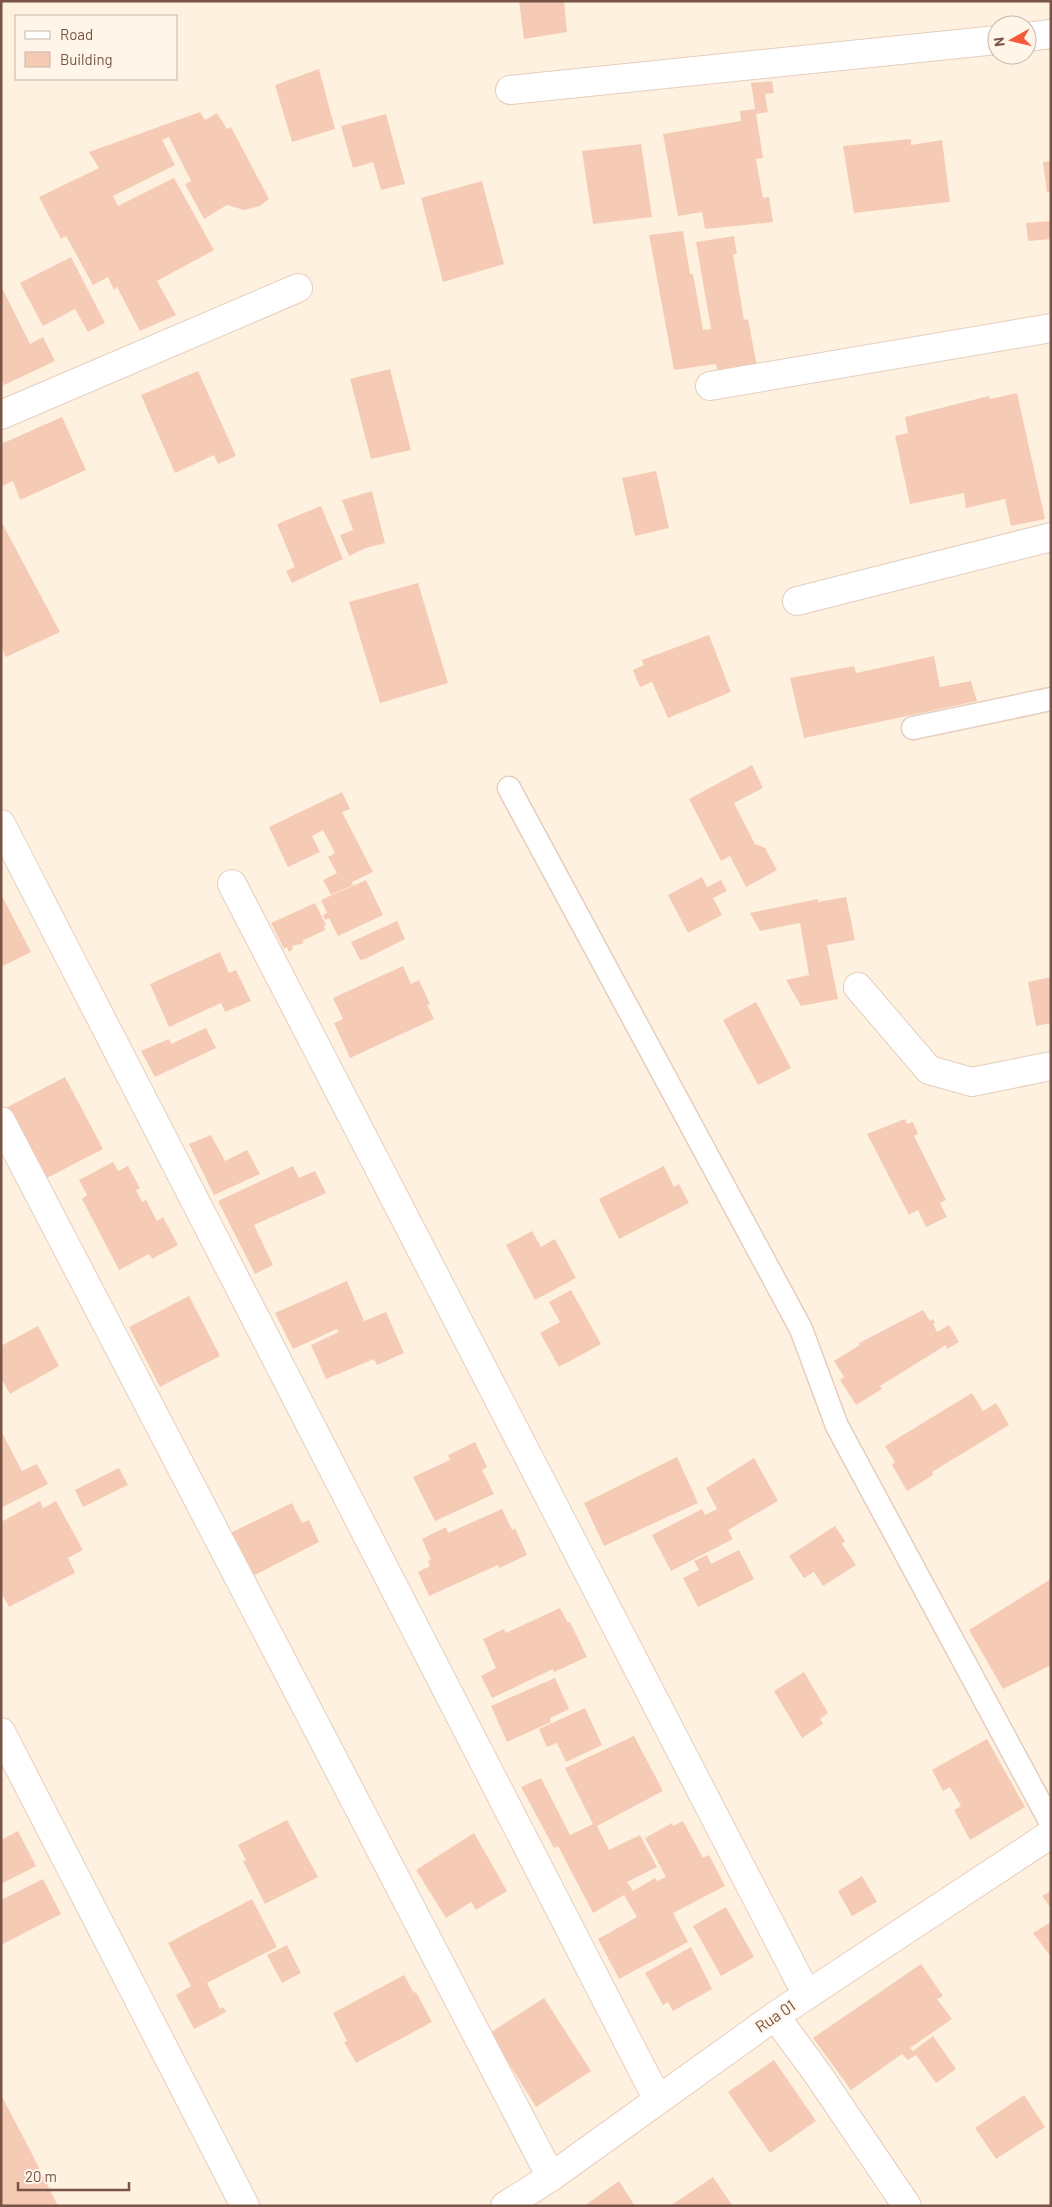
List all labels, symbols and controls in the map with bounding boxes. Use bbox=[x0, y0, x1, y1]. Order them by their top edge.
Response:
legend bbox=[15, 15, 178, 80]
north arrow bbox=[987, 15, 1037, 65]
text: Road bbox=[60, 25, 93, 43]
text: N bbox=[990, 36, 1008, 48]
text: Building bbox=[60, 50, 113, 68]
street label: Rua 01 bbox=[751, 1995, 798, 2036]
scale bar bbox=[18, 2160, 129, 2192]
text: 20 m bbox=[25, 2167, 57, 2185]

